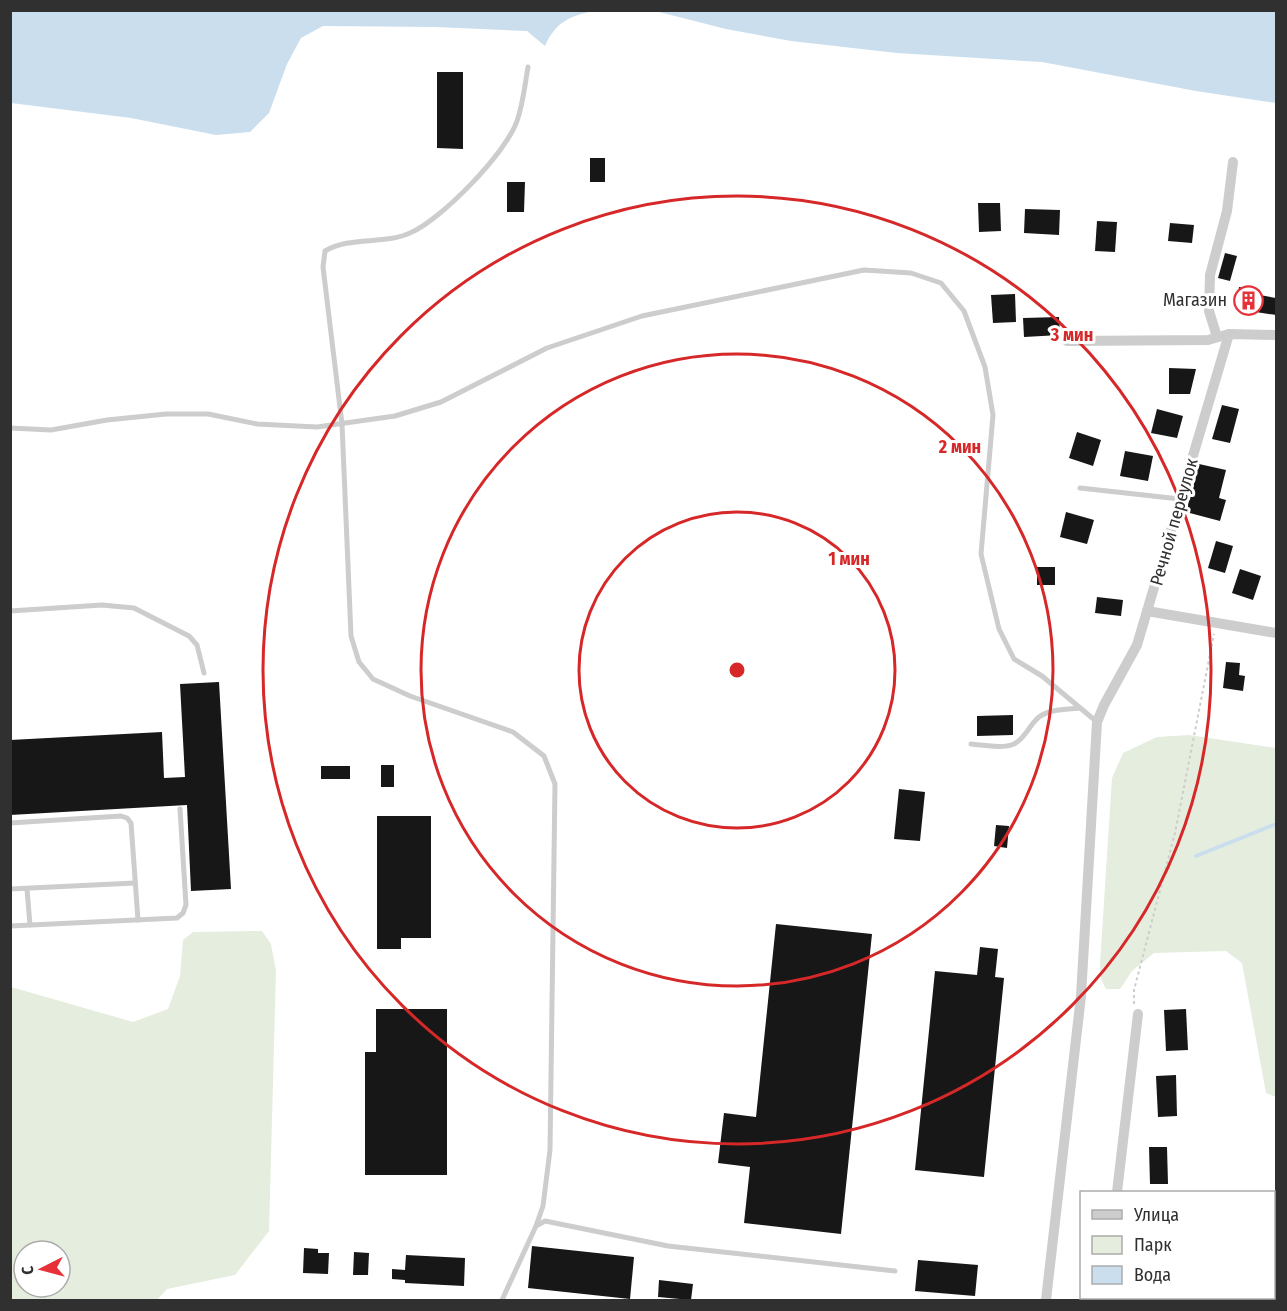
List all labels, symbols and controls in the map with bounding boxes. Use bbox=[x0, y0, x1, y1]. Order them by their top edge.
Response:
building icon: Магазин bbox=[1232, 284, 1264, 316]
place label: Магазин bbox=[1163, 289, 1227, 311]
text: 3 мин bbox=[1050, 324, 1093, 346]
text: 2 мин bbox=[938, 436, 981, 458]
street label: Речной переулок bbox=[1145, 455, 1203, 588]
text: 1 мин bbox=[828, 548, 870, 570]
centre of rings bbox=[727, 660, 747, 680]
legend bbox=[1080, 1191, 1275, 1299]
text: Улица bbox=[1133, 1204, 1179, 1226]
text: Парк bbox=[1134, 1234, 1172, 1256]
north arrow bbox=[12, 1239, 72, 1299]
text: Вода bbox=[1134, 1264, 1171, 1286]
text: С bbox=[18, 1265, 37, 1276]

